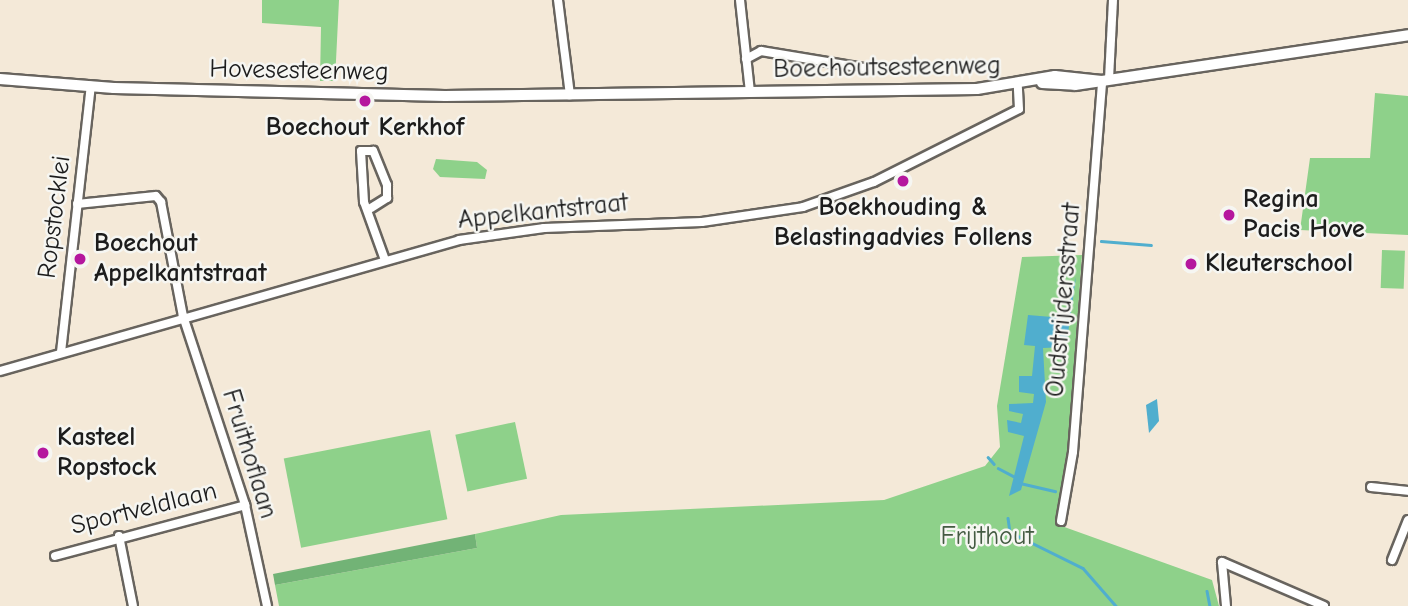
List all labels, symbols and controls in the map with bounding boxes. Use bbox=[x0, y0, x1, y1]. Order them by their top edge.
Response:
street label: Boechoutsesteenweg bbox=[773, 50, 1001, 86]
street label: Hovesesteenweg bbox=[209, 54, 389, 88]
marker: Boechout Kerkhof bbox=[357, 93, 373, 109]
place label: Boechout Kerkhof bbox=[266, 112, 464, 144]
street label: Ropstocklei bbox=[32, 154, 78, 280]
marker: Boekhouding & Belastingadvies Follens bbox=[895, 173, 911, 189]
place label: Regina Pacis Hove bbox=[1243, 184, 1365, 246]
street label: Appelkantstraat bbox=[456, 188, 630, 236]
place label: Boekhouding & Belastingadvies Follens bbox=[774, 192, 1032, 254]
street label: Oudstrijdersstraat bbox=[1040, 202, 1088, 398]
marker: Regina Pacis Hove bbox=[1221, 207, 1237, 223]
place label: Boechout Appelkantstraat bbox=[94, 228, 267, 290]
place label: Kleuterschool bbox=[1205, 248, 1353, 280]
marker: Boechout Appelkantstraat bbox=[72, 251, 88, 267]
marker: Kleuterschool bbox=[1183, 256, 1199, 272]
street label: Fruithoflaan bbox=[215, 386, 283, 522]
place label: Kasteel Ropstock bbox=[57, 422, 156, 484]
marker: Kasteel Ropstock bbox=[35, 445, 51, 461]
street label: Sportveldlaan bbox=[68, 476, 220, 542]
park label: Frijthout bbox=[940, 521, 1034, 553]

